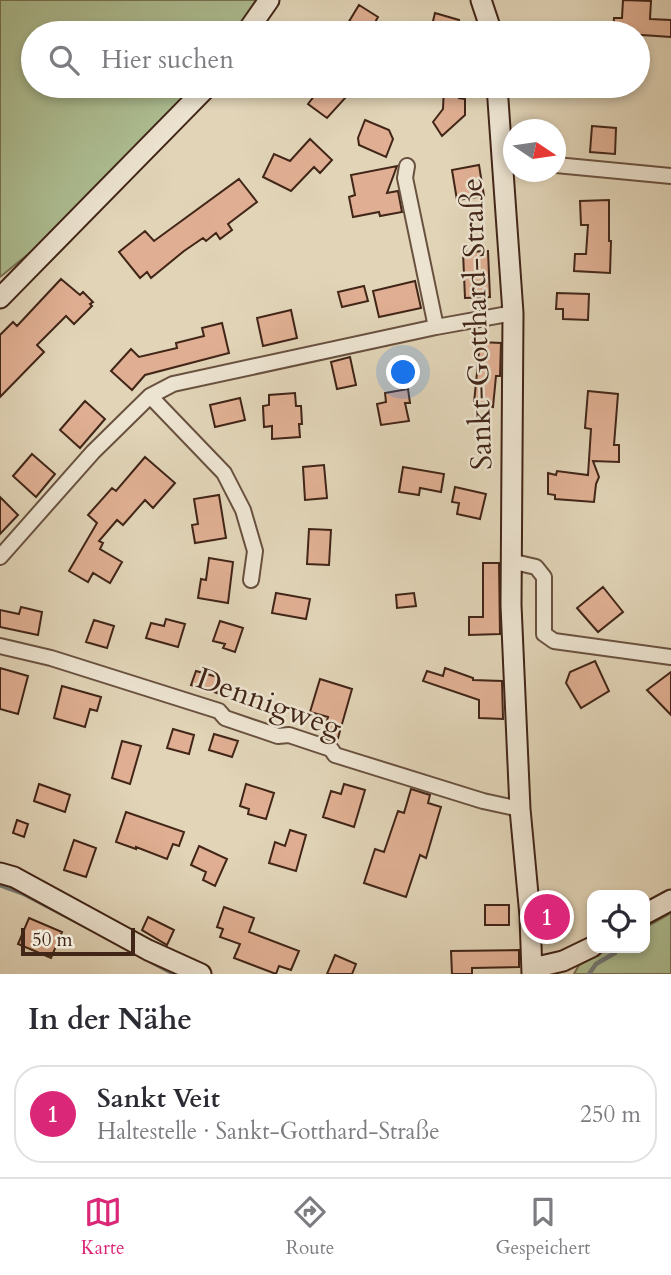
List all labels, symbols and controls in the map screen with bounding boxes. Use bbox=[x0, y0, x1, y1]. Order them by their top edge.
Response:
search box bbox=[21, 21, 650, 98]
icon: search bbox=[45, 41, 83, 79]
text: Hier suchen bbox=[101, 42, 234, 77]
north arrow bbox=[503, 119, 566, 182]
street label: Sankt-Gotthard-Straße bbox=[451, 177, 503, 471]
your location bbox=[386, 355, 420, 389]
street label: Dennigweg bbox=[191, 658, 348, 748]
map controls bbox=[587, 890, 650, 953]
button: locate bbox=[587, 890, 650, 953]
pin: 1 bbox=[524, 891, 570, 943]
scale bar bbox=[21, 925, 135, 957]
text: 50 m bbox=[32, 927, 73, 953]
text: In der Nähe bbox=[28, 999, 192, 1040]
text: Sankt Veit bbox=[97, 1081, 220, 1116]
text: 1 bbox=[47, 1099, 59, 1130]
text: 250 m bbox=[580, 1099, 641, 1130]
text: Haltestelle · Sankt-Gotthard-Straße bbox=[97, 1116, 440, 1147]
tab: Karte bbox=[81, 1193, 125, 1261]
tab: Route bbox=[286, 1193, 334, 1261]
tab: Gespeichert bbox=[496, 1193, 590, 1261]

